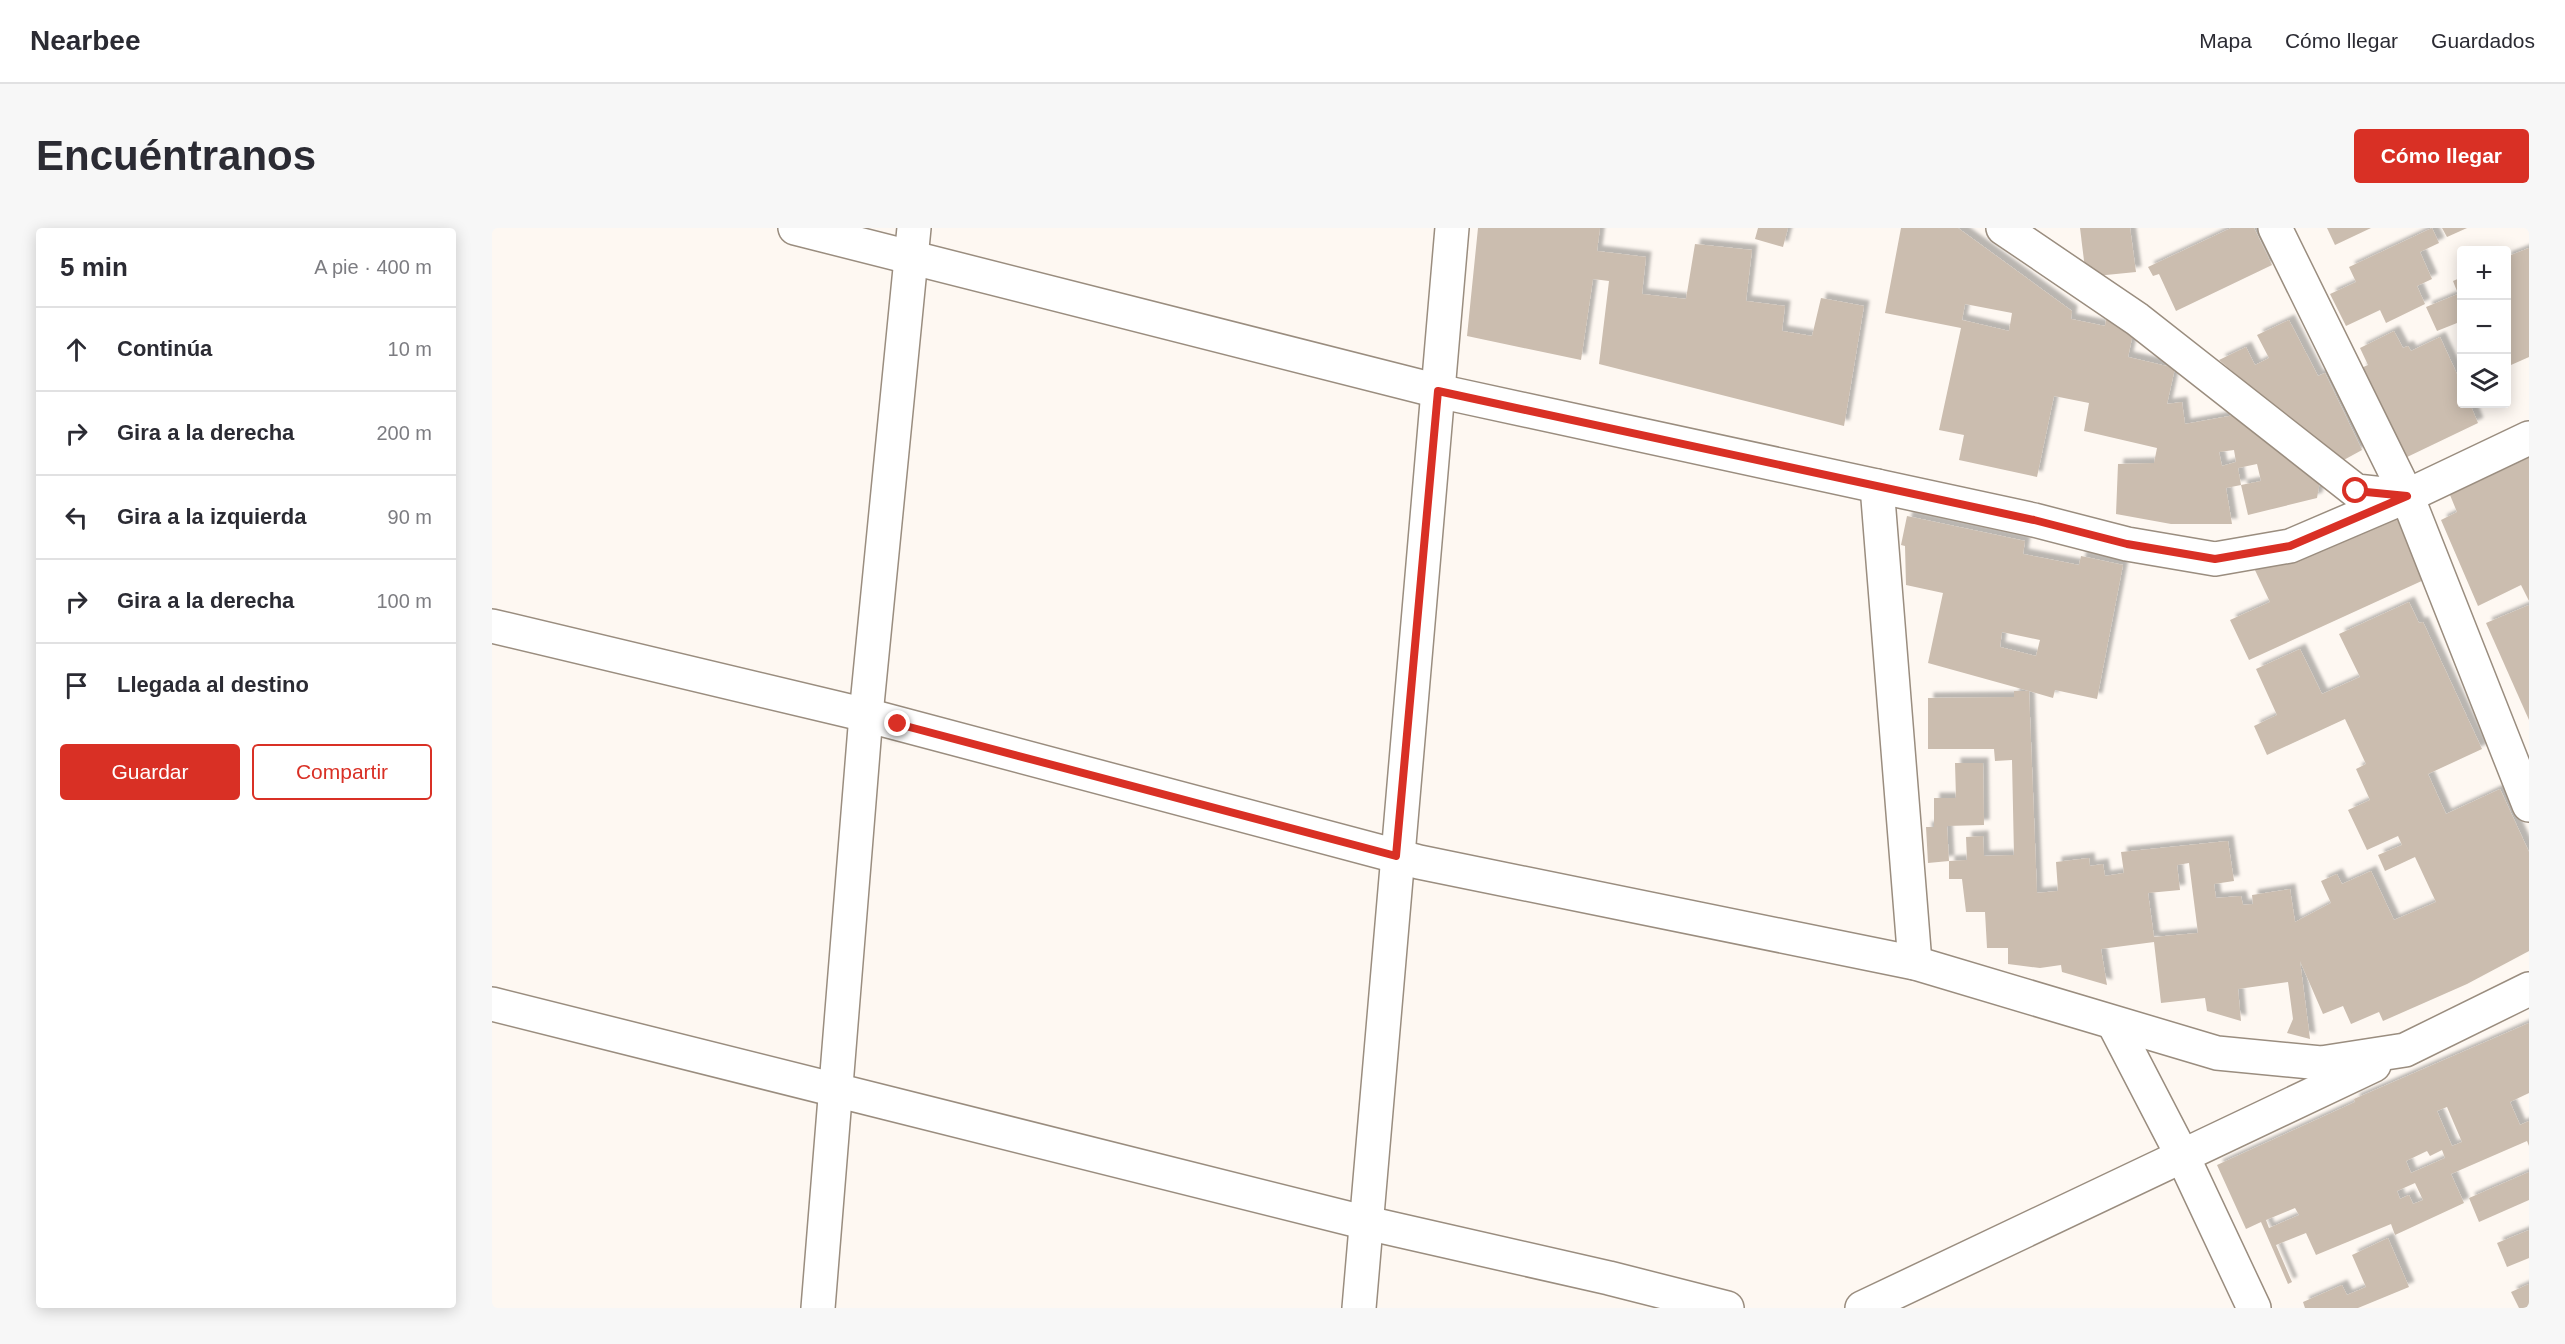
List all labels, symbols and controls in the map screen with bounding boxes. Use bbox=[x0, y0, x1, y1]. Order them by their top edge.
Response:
text: Nearbee bbox=[30, 25, 141, 56]
text: Mapa bbox=[2199, 29, 2252, 52]
text: Cómo llegar bbox=[2285, 29, 2398, 52]
text: Guardados bbox=[2431, 29, 2535, 52]
button: Cómo llegar bbox=[2354, 129, 2529, 183]
text: Encuéntranos bbox=[36, 132, 316, 179]
map controls bbox=[2457, 246, 2511, 408]
button: + bbox=[2457, 246, 2511, 300]
text: 5 min bbox=[60, 252, 128, 282]
text: A pie · 400 m bbox=[314, 256, 432, 278]
button: − bbox=[2457, 300, 2511, 354]
icon: ahead bbox=[60, 333, 93, 366]
text: Continúa bbox=[117, 336, 212, 361]
text: 10 m bbox=[388, 338, 432, 360]
button: layers bbox=[2457, 354, 2511, 408]
icon: right bbox=[60, 417, 93, 450]
text: Gira a la derecha bbox=[117, 420, 294, 445]
text: 200 m bbox=[376, 422, 432, 444]
route start bbox=[2342, 477, 2368, 503]
icon: left bbox=[60, 501, 93, 534]
text: Gira a la izquierda bbox=[117, 504, 307, 529]
text: 90 m bbox=[388, 506, 432, 528]
icon: right bbox=[60, 585, 93, 618]
text: Gira a la derecha bbox=[117, 588, 294, 613]
text: 100 m bbox=[376, 590, 432, 612]
icon: arrive bbox=[60, 669, 93, 702]
text: Llegada al destino bbox=[117, 672, 309, 697]
route end bbox=[884, 710, 910, 736]
button: Guardar bbox=[60, 744, 240, 800]
button: Compartir bbox=[252, 744, 432, 800]

